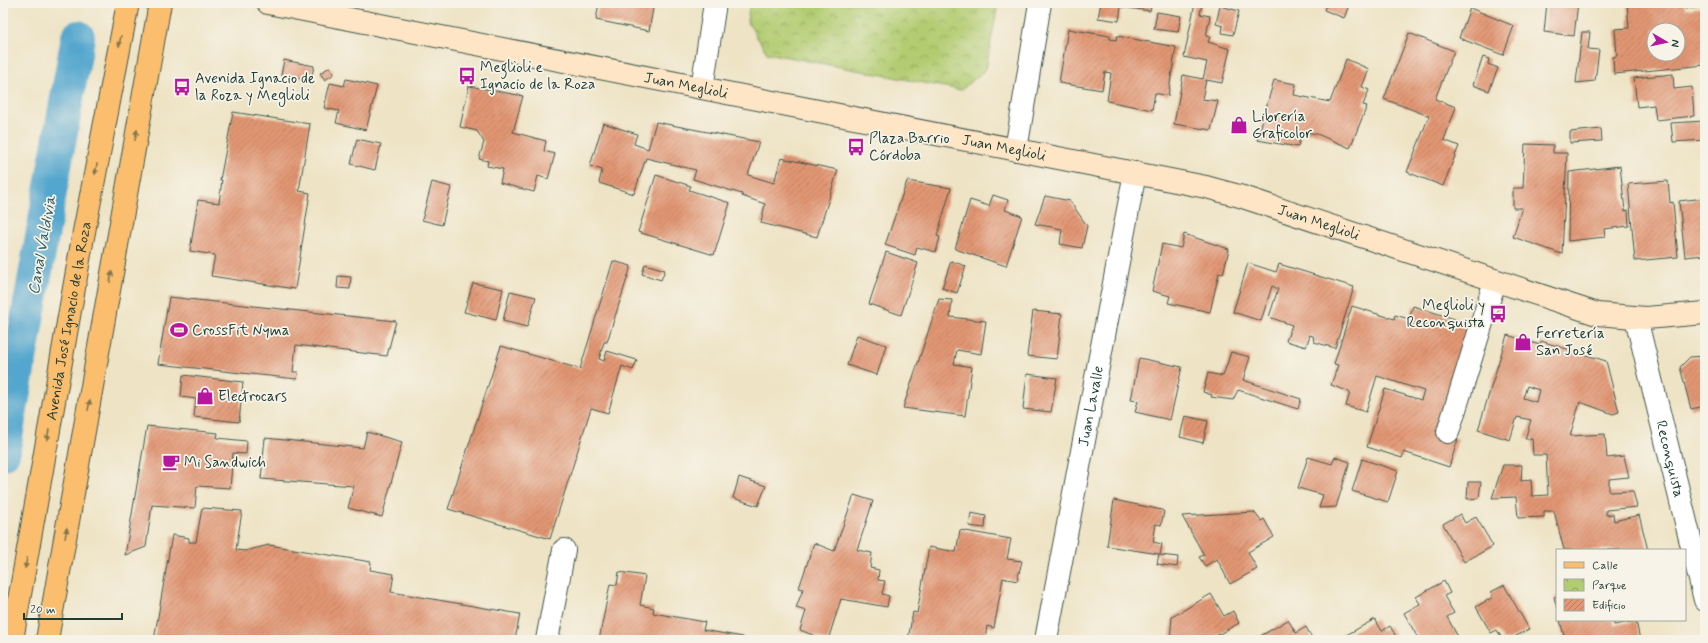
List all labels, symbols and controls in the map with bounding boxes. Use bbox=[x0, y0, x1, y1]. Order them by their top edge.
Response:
north arrow bbox=[1646, 22, 1686, 62]
one-way arrow bbox=[117, 35, 123, 47]
text: N bbox=[1667, 39, 1682, 48]
place label: Meglioli e Ignacio de la Roza bbox=[480, 58, 595, 95]
bus stop icon: Meglioli e Ignacio de la Roza bbox=[457, 66, 477, 86]
street label: Juan Meglioli bbox=[642, 68, 730, 104]
place label: Avenida Ignacio de la Roza y Meglioli bbox=[195, 69, 315, 107]
bus stop icon: Avenida Ignacio de la Roza y Meglioli bbox=[172, 77, 192, 97]
place label: Librería Graficolor bbox=[1252, 107, 1312, 144]
shop icon: Librería Graficolor bbox=[1229, 115, 1249, 135]
one-way arrow bbox=[133, 129, 139, 141]
place label: Plaza Barrio Córdoba bbox=[869, 129, 950, 166]
street label: Juan Meglioli bbox=[960, 130, 1048, 166]
bus stop icon: Plaza Barrio Córdoba bbox=[846, 137, 866, 157]
one-way arrow bbox=[93, 163, 99, 175]
water label: Canal Valdivia bbox=[23, 193, 62, 296]
street label: Juan Meglioli bbox=[1275, 200, 1362, 246]
street label: Avenida José Ignacio de la Roza bbox=[42, 220, 97, 422]
one-way arrow bbox=[108, 270, 114, 283]
place label: Meglioli y Reconquista bbox=[1407, 296, 1485, 333]
bus stop icon: Meglioli y Reconquista bbox=[1488, 304, 1508, 324]
sports icon: CrossFit Nyma bbox=[169, 320, 189, 340]
place label: CrossFit Nyma bbox=[192, 321, 290, 341]
place label: Ferretería San José bbox=[1536, 324, 1605, 361]
shop icon: Ferretería San José bbox=[1513, 332, 1533, 352]
street label: Juan Lavalle bbox=[1074, 364, 1109, 448]
shop icon: Electrocars bbox=[195, 386, 215, 406]
place label: Electrocars bbox=[218, 387, 287, 407]
one-way arrow bbox=[86, 398, 92, 411]
street label: Reconquista bbox=[1650, 419, 1689, 500]
one-way arrow bbox=[45, 429, 51, 441]
cafe icon: Mi Sandwich bbox=[161, 452, 181, 472]
place label: Mi Sandwich bbox=[184, 453, 266, 473]
one-way arrow bbox=[63, 527, 69, 539]
legend bbox=[1556, 549, 1686, 621]
one-way arrow bbox=[22, 557, 28, 569]
text: Calle bbox=[1592, 558, 1618, 574]
text: Parque bbox=[1592, 578, 1627, 594]
scale bar bbox=[24, 595, 122, 621]
text: Edificio bbox=[1592, 598, 1626, 614]
text: 20 m bbox=[30, 602, 56, 618]

